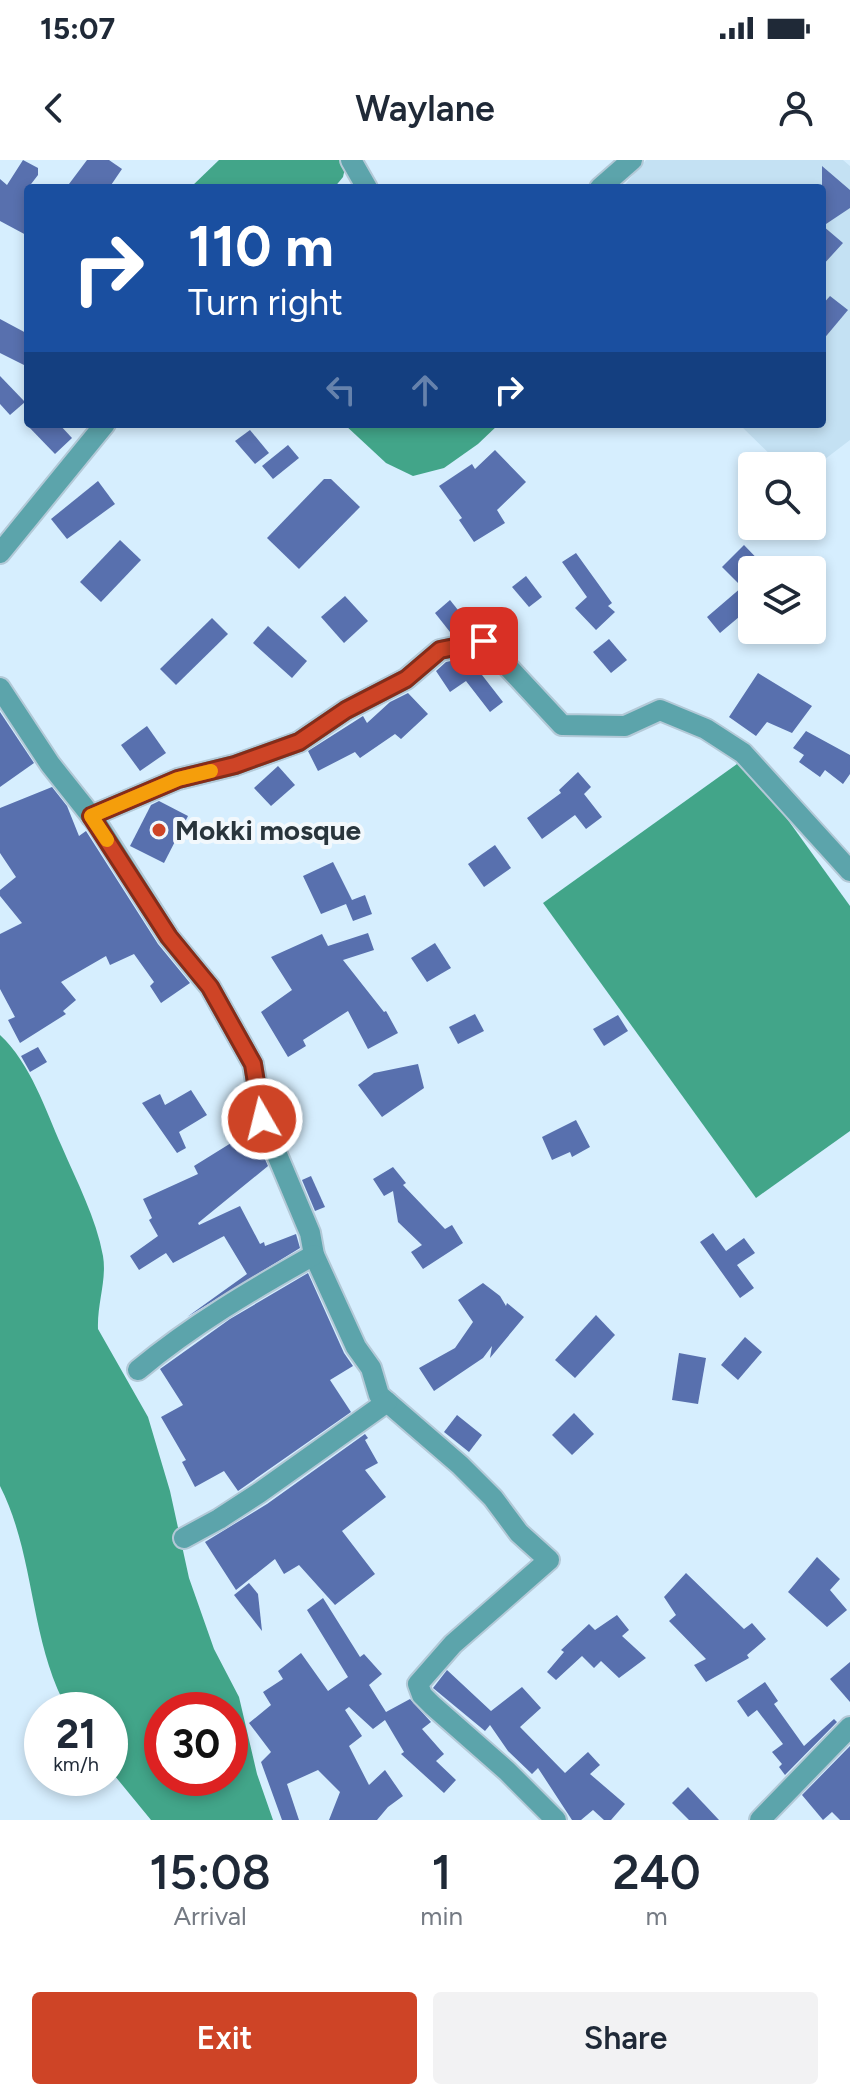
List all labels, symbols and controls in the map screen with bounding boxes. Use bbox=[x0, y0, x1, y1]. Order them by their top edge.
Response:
text: 15:07 bbox=[40, 10, 115, 47]
icon: back bbox=[32, 86, 76, 130]
icon: person bbox=[774, 86, 818, 130]
text: Waylane bbox=[355, 87, 495, 130]
text: 110 m bbox=[188, 213, 334, 280]
icon: right bbox=[56, 216, 160, 320]
text: Turn right bbox=[188, 281, 343, 324]
icon: left bbox=[319, 368, 363, 412]
icon: ahead bbox=[403, 368, 447, 412]
icon: right bbox=[487, 368, 531, 412]
map controls bbox=[738, 452, 826, 644]
button: search bbox=[738, 452, 826, 540]
button: layers bbox=[738, 556, 826, 644]
pin bbox=[450, 607, 518, 675]
icon: arrive bbox=[462, 619, 506, 663]
place label: Mokki mosque bbox=[175, 813, 361, 847]
marker: Mokki mosque bbox=[150, 821, 168, 839]
position arrow bbox=[220, 1077, 304, 1161]
speed limit sign: 30 bbox=[144, 1692, 248, 1796]
text: 21 bbox=[56, 1710, 96, 1758]
text: km/h bbox=[53, 1752, 99, 1776]
text: 15:08 bbox=[149, 1843, 271, 1901]
text: 1 bbox=[432, 1843, 452, 1901]
text: 240 bbox=[612, 1843, 701, 1901]
text: Arrival bbox=[173, 1900, 247, 1932]
text: min bbox=[420, 1900, 463, 1932]
text: m bbox=[645, 1900, 668, 1932]
button: Exit bbox=[32, 1992, 417, 2084]
button: Share bbox=[433, 1992, 818, 2084]

